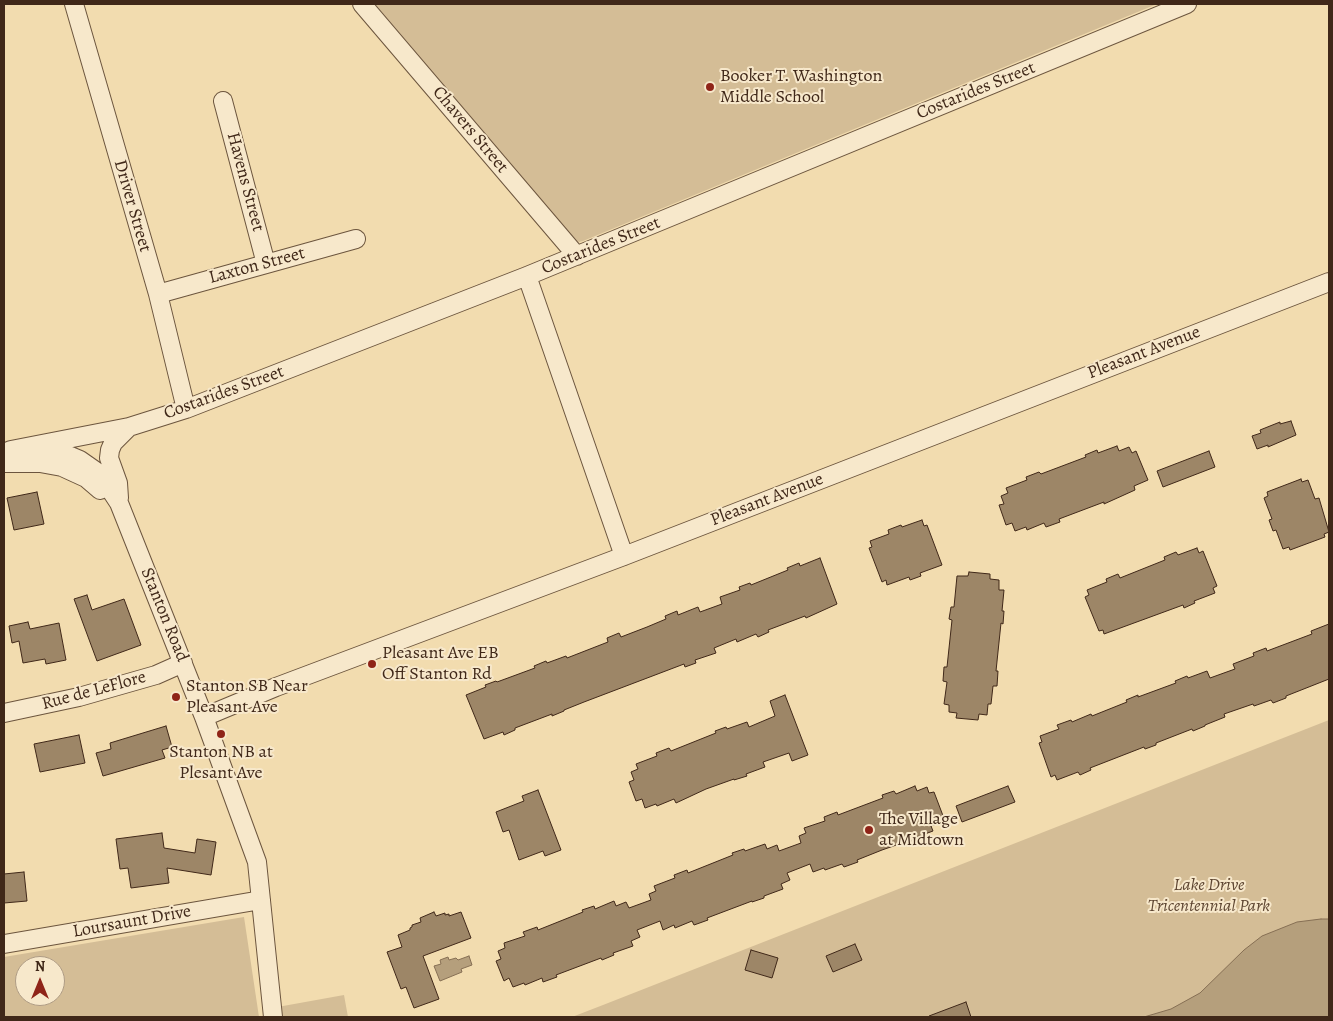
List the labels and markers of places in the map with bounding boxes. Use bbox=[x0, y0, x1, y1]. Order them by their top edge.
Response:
place label: Booker T. Washington Middle School bbox=[720, 66, 882, 108]
marker: Booker T. Washington Middle School bbox=[704, 81, 716, 93]
place label: Pleasant Ave EB Off Stanton Rd bbox=[382, 643, 499, 686]
marker: Pleasant Ave EB Off Stanton Rd bbox=[366, 658, 378, 670]
place label: Stanton SB Near Pleasant Ave bbox=[186, 676, 308, 719]
marker: Stanton SB Near Pleasant Ave bbox=[170, 691, 182, 703]
marker: Stanton NB at Plesant Ave bbox=[215, 728, 227, 740]
place label: Stanton NB at Plesant Ave bbox=[169, 742, 273, 784]
place label: The Village at Midtown bbox=[879, 809, 964, 852]
marker: The Village at Midtown bbox=[863, 824, 875, 836]

